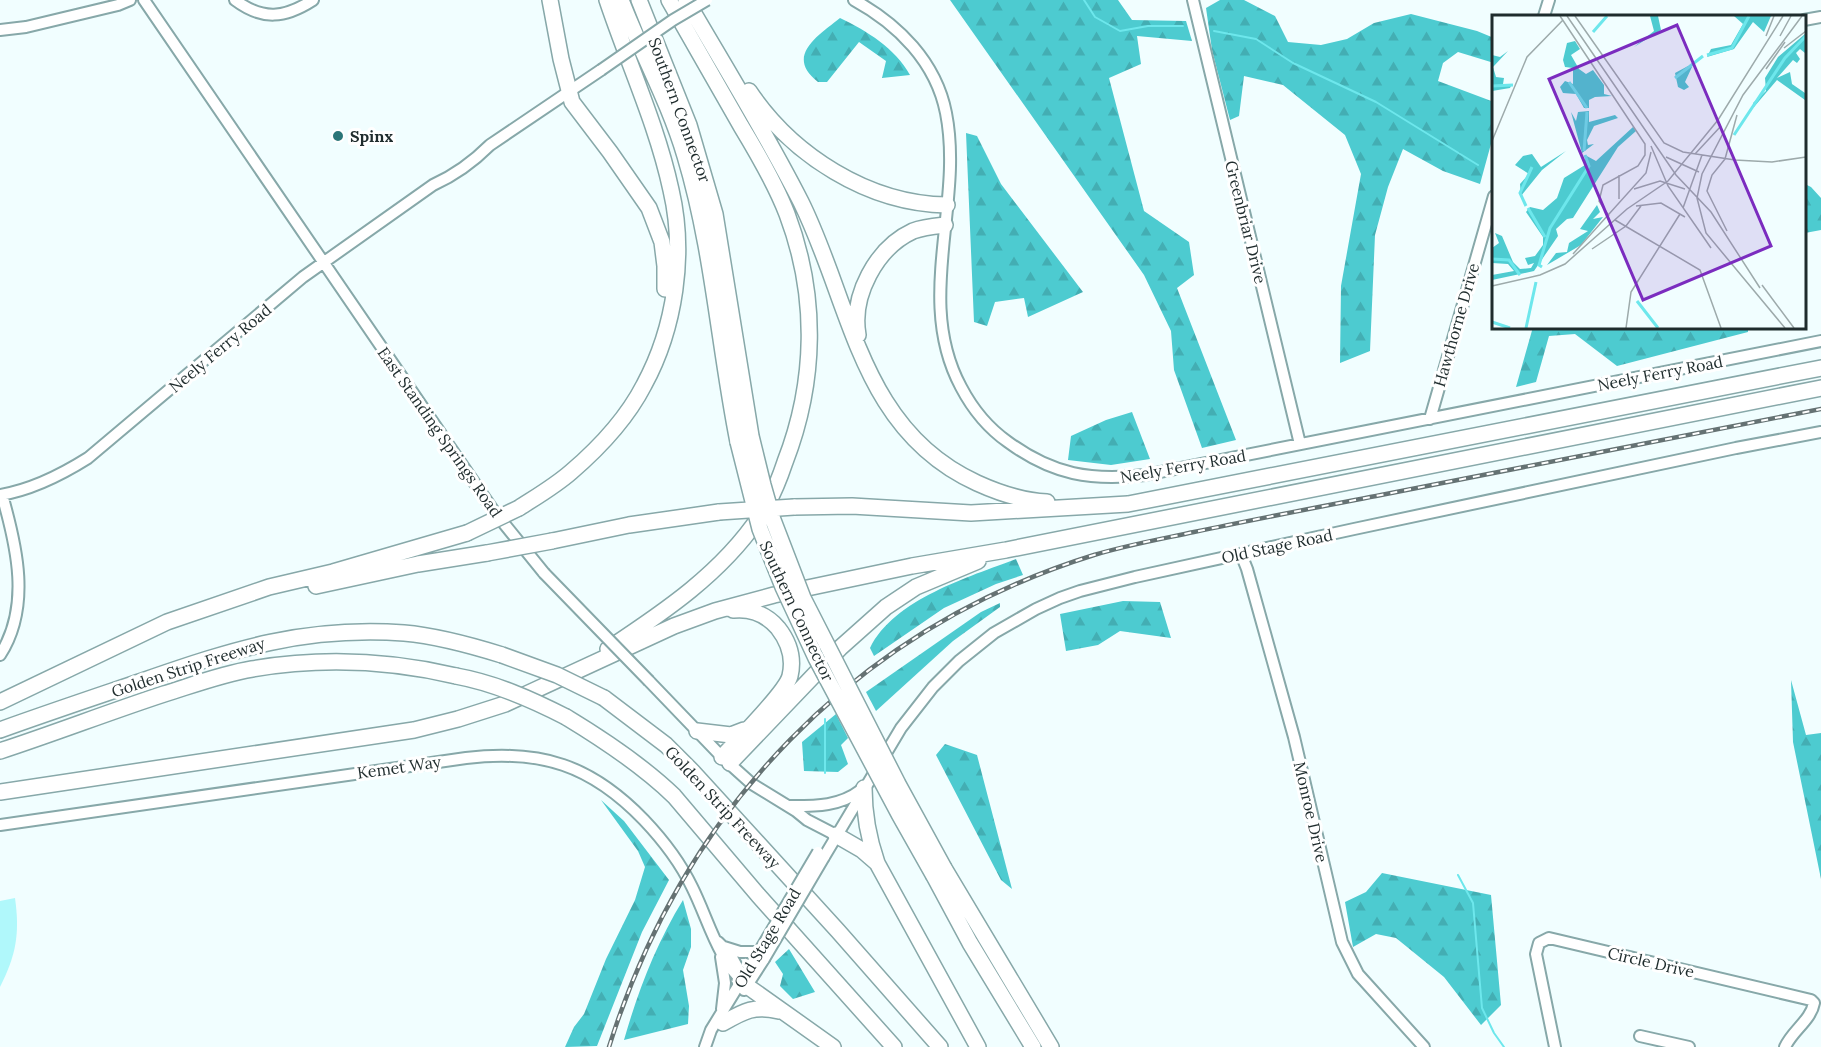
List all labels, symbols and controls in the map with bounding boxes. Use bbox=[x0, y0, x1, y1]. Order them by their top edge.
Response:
inset map bbox=[1492, 15, 1806, 328]
street label: Southern Connector bbox=[644, 35, 716, 185]
place label: Spinx bbox=[350, 126, 393, 146]
marker: Spinx bbox=[331, 129, 345, 143]
street label: Greenbriar Drive bbox=[1221, 158, 1271, 286]
street label: Hawthorne Drive bbox=[1429, 260, 1483, 389]
street label: Neely Ferry Road bbox=[165, 299, 276, 397]
street label: East Standing Springs Road bbox=[374, 343, 507, 521]
street label: Neely Ferry Road bbox=[1596, 351, 1725, 395]
street label: Neely Ferry Road bbox=[1119, 445, 1248, 487]
street label: Old Stage Road bbox=[1220, 524, 1335, 568]
street label: Southern Connector bbox=[756, 538, 838, 685]
street label: Golden Strip Freeway bbox=[109, 633, 268, 701]
street label: Golden Strip Freeway bbox=[661, 742, 785, 873]
street label: Kemet Way bbox=[356, 751, 443, 783]
street label: Monroe Drive bbox=[1290, 760, 1332, 865]
street label: Old Stage Road bbox=[729, 884, 805, 992]
street label: Circle Drive bbox=[1606, 942, 1697, 982]

